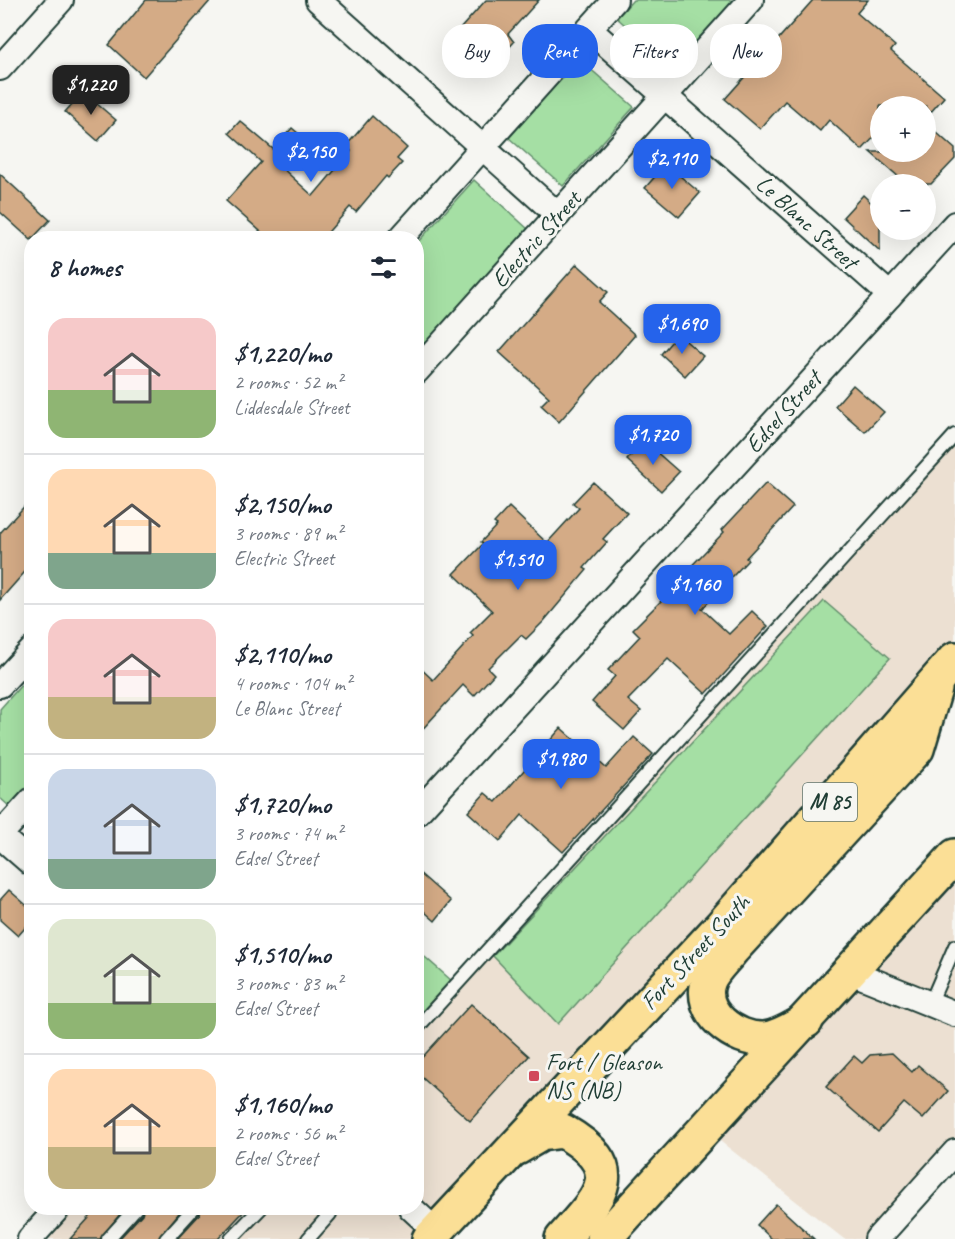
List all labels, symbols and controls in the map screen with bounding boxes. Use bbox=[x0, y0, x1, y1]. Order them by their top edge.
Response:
chip: Buy bbox=[442, 24, 510, 78]
chip: Rent bbox=[522, 24, 598, 78]
chip: Filters bbox=[610, 24, 698, 78]
chip: New bbox=[710, 24, 782, 78]
pin: $1,220 bbox=[42, 65, 140, 116]
text: $1,220 bbox=[67, 72, 115, 97]
map controls bbox=[870, 96, 936, 240]
button: + bbox=[870, 96, 936, 162]
pin: $2,150 bbox=[262, 132, 360, 183]
text: $2,150 bbox=[287, 139, 335, 164]
pin: $2,110 bbox=[623, 139, 721, 190]
text: $2,110 bbox=[648, 146, 696, 171]
street label: Le Blanc Street bbox=[750, 168, 866, 278]
button: − bbox=[870, 174, 936, 240]
street label: Electric Street bbox=[485, 183, 589, 294]
text: 8 homes bbox=[48, 251, 121, 284]
icon: filters bbox=[367, 251, 400, 284]
pin: $1,690 bbox=[633, 304, 731, 355]
text: $1,690 bbox=[657, 311, 707, 336]
text: $1,220/mo bbox=[234, 337, 331, 370]
icon: home bbox=[96, 342, 168, 414]
street label: Edsel Street bbox=[738, 362, 830, 459]
text: 2 rooms · 52 m² bbox=[234, 370, 342, 395]
text: Liddesdale Street bbox=[234, 395, 349, 420]
pin: $1,720 bbox=[604, 415, 702, 466]
text: $1,720 bbox=[629, 422, 677, 447]
text: $2,150/mo bbox=[234, 488, 331, 521]
icon: home bbox=[96, 493, 168, 565]
text: 3 rooms · 89 m² bbox=[234, 521, 342, 546]
pin: $1,510 bbox=[469, 540, 567, 591]
text: Electric Street bbox=[234, 546, 334, 571]
text: $1,510 bbox=[494, 547, 542, 572]
pin: $1,160 bbox=[646, 565, 744, 616]
text: $1,160 bbox=[670, 572, 720, 597]
text: $2,110/mo bbox=[234, 638, 331, 671]
icon: home bbox=[96, 643, 168, 715]
text: 4 rooms · 104 m² bbox=[234, 671, 351, 696]
text: Le Blanc Street bbox=[234, 696, 340, 721]
pin: $1,980 bbox=[512, 739, 610, 790]
text: $1,980 bbox=[537, 746, 585, 771]
road number: M 85 bbox=[803, 783, 857, 821]
text: $1,720/mo bbox=[234, 788, 331, 821]
icon: home bbox=[96, 793, 168, 865]
text: 3 rooms · 74 m² bbox=[234, 821, 342, 846]
text: Edsel Street bbox=[234, 846, 318, 871]
street label: Fort Street South bbox=[634, 887, 757, 1016]
text: $1,510/mo bbox=[234, 938, 331, 971]
icon: home bbox=[96, 943, 168, 1015]
text: 3 rooms · 83 m² bbox=[234, 971, 342, 996]
text: Edsel Street bbox=[234, 996, 318, 1021]
place label: Fort / Gleason NS (NB) bbox=[546, 1047, 663, 1105]
marker: Fort / Gleason NS (NB) bbox=[527, 1069, 541, 1083]
text: $1,160/mo bbox=[234, 1088, 332, 1121]
icon: home bbox=[96, 1093, 168, 1165]
text: 2 rooms · 56 m² bbox=[234, 1121, 342, 1146]
text: Edsel Street bbox=[234, 1146, 318, 1171]

